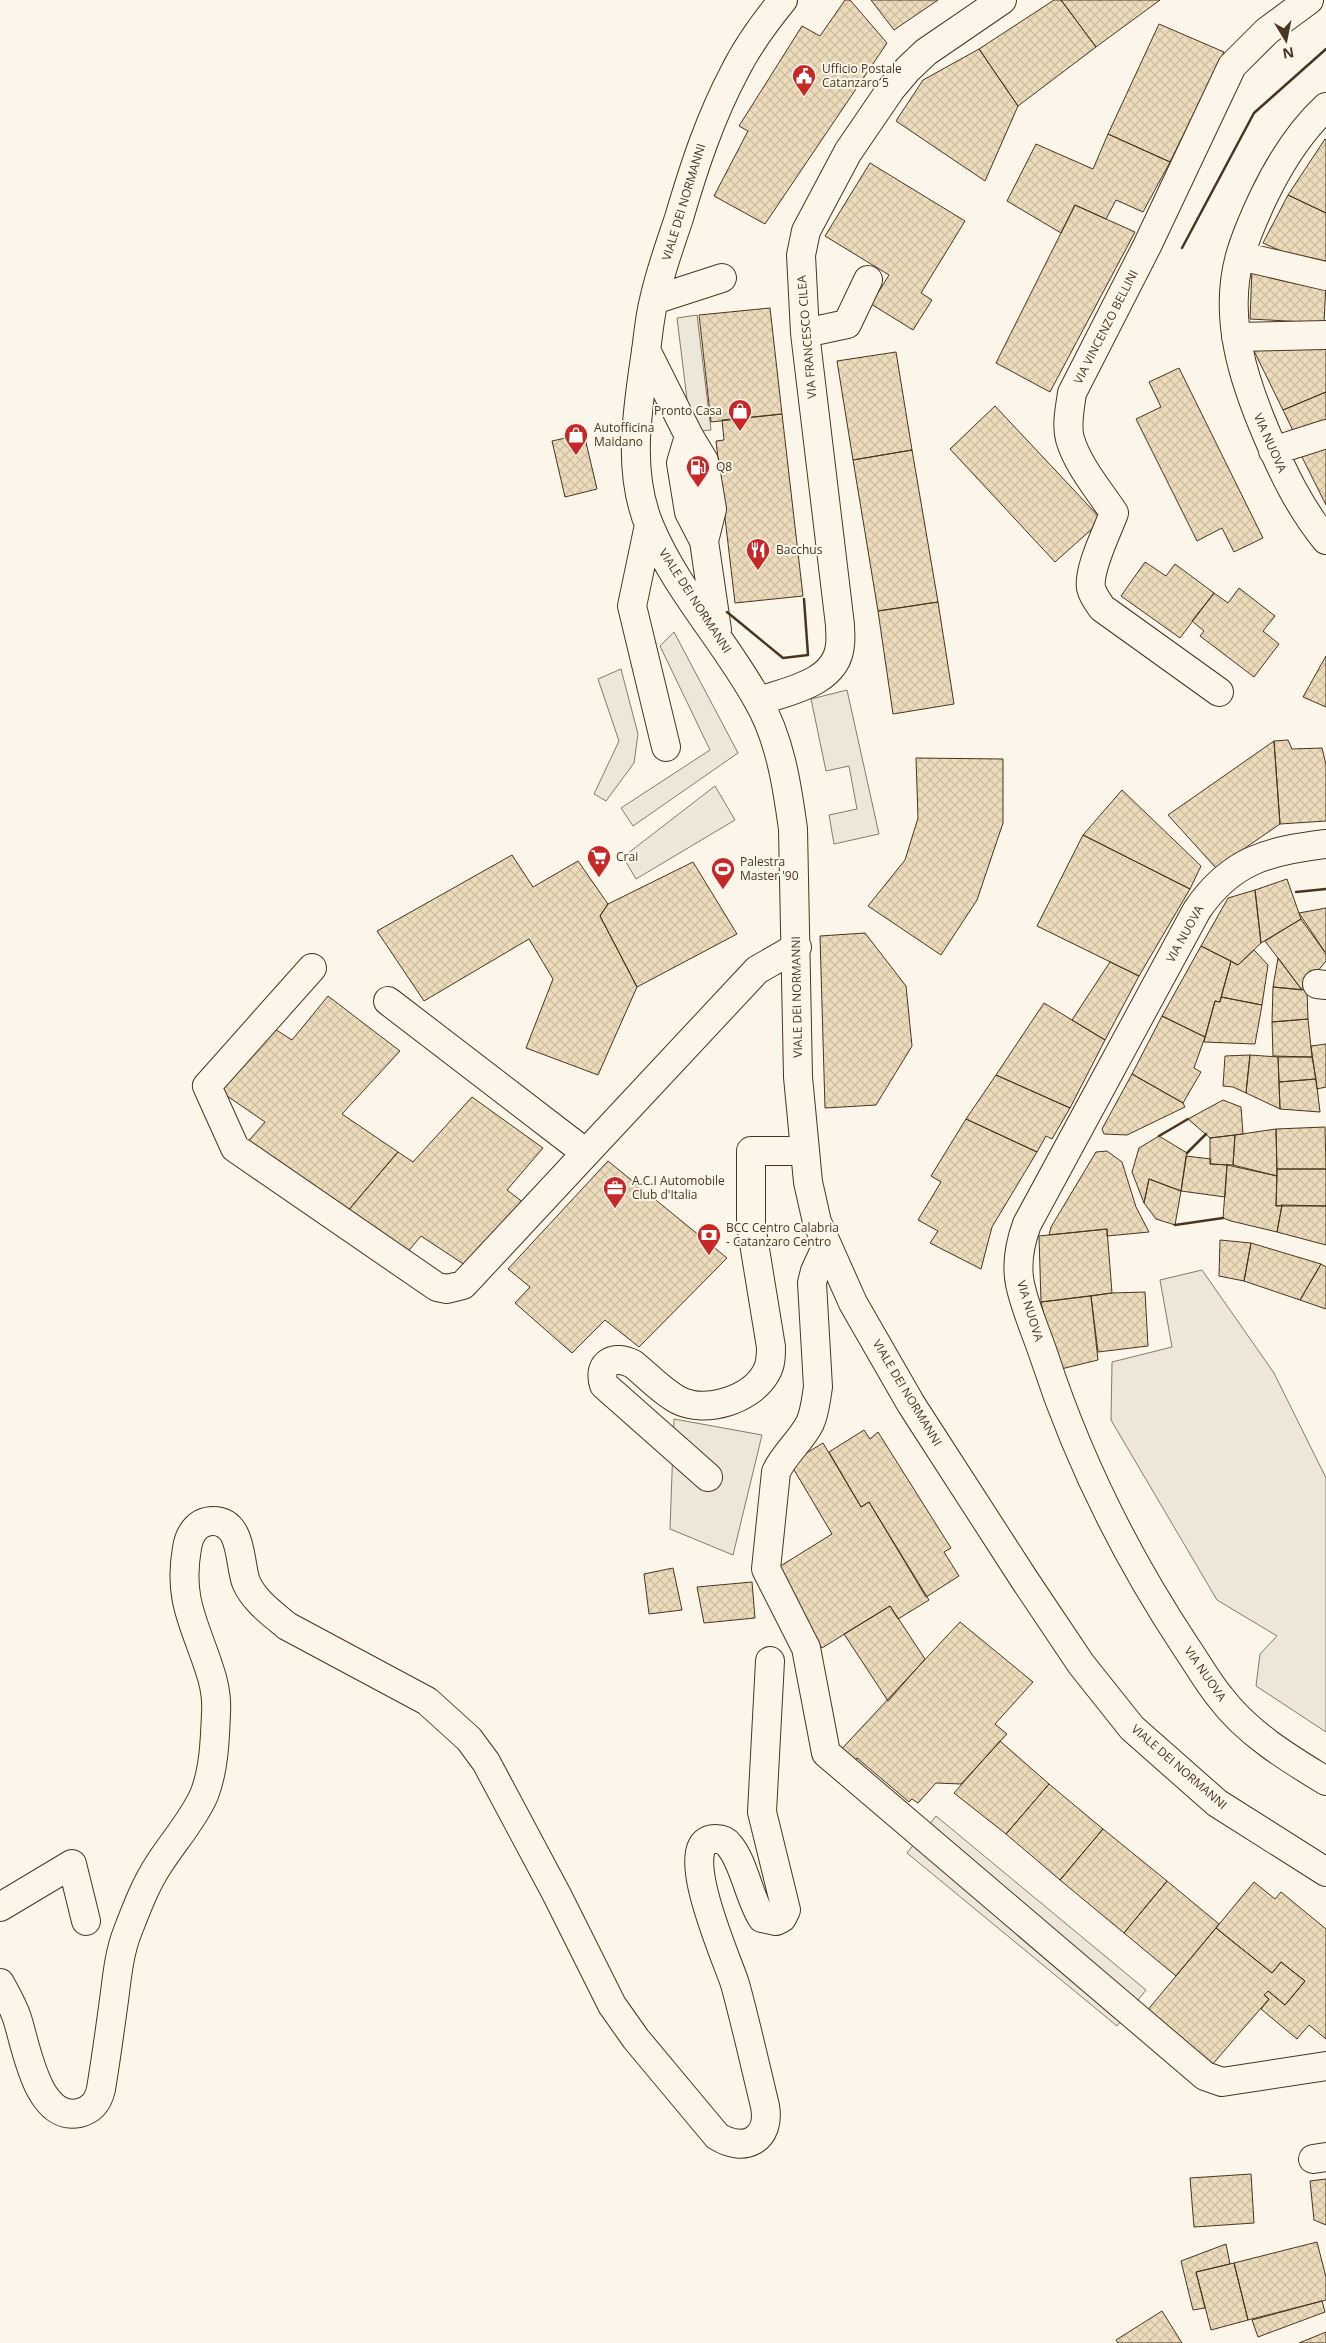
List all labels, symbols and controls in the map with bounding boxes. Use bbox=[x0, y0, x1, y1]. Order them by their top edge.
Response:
north arrow bbox=[1261, 15, 1311, 65]
text: N bbox=[1281, 43, 1296, 64]
place label: Ufficio Postale Catanzaro 5 bbox=[822, 60, 902, 91]
public building icon: Ufficio Postale Catanzaro 5 bbox=[791, 63, 817, 97]
street label: VIALE DEI NORMANNI bbox=[658, 141, 709, 262]
street label: VIA VINCENZO BELLINI bbox=[1069, 267, 1142, 387]
street label: VIA FRANCESCO CILEA bbox=[793, 274, 820, 399]
shop icon: Pronto Casa bbox=[727, 398, 753, 432]
place label: Pronto Casa bbox=[654, 402, 722, 419]
street label: VIA NUOVA bbox=[1250, 411, 1291, 475]
place label: Autofficina Maidano bbox=[594, 419, 654, 450]
shop icon: Autofficina Maidano bbox=[563, 422, 589, 456]
fuel station icon: Q8 bbox=[685, 454, 711, 488]
place label: Q8 bbox=[716, 458, 732, 475]
restaurant icon: Bacchus bbox=[745, 537, 771, 571]
place label: Bacchus bbox=[776, 541, 823, 558]
street label: VIALE DEI NORMANNI bbox=[655, 545, 736, 656]
supermarket icon: Crai bbox=[586, 844, 612, 878]
place label: Crai bbox=[616, 848, 638, 865]
place label: Palestra Master '90 bbox=[740, 853, 799, 884]
sports icon: Palestra Master '90 bbox=[710, 856, 736, 890]
street label: VIA NUOVA bbox=[1162, 902, 1207, 965]
street label: VIALE DEI NORMANNI bbox=[787, 936, 806, 1058]
place label: A.C.I Automobile Club d'Italia bbox=[632, 1172, 725, 1203]
office icon: A.C.I Automobile Club d'Italia bbox=[602, 1175, 628, 1209]
place label: BCC Centro Calabria - Catanzaro Centro bbox=[726, 1219, 839, 1250]
bank icon: BCC Centro Calabria - Catanzaro Centro bbox=[696, 1222, 722, 1256]
street label: VIA NUOVA bbox=[1013, 1278, 1048, 1344]
street label: VIALE DEI NORMANNI bbox=[869, 1336, 946, 1449]
street label: VIA NUOVA bbox=[1180, 1643, 1231, 1705]
street label: VIALE DEI NORMANNI bbox=[1128, 1720, 1231, 1813]

